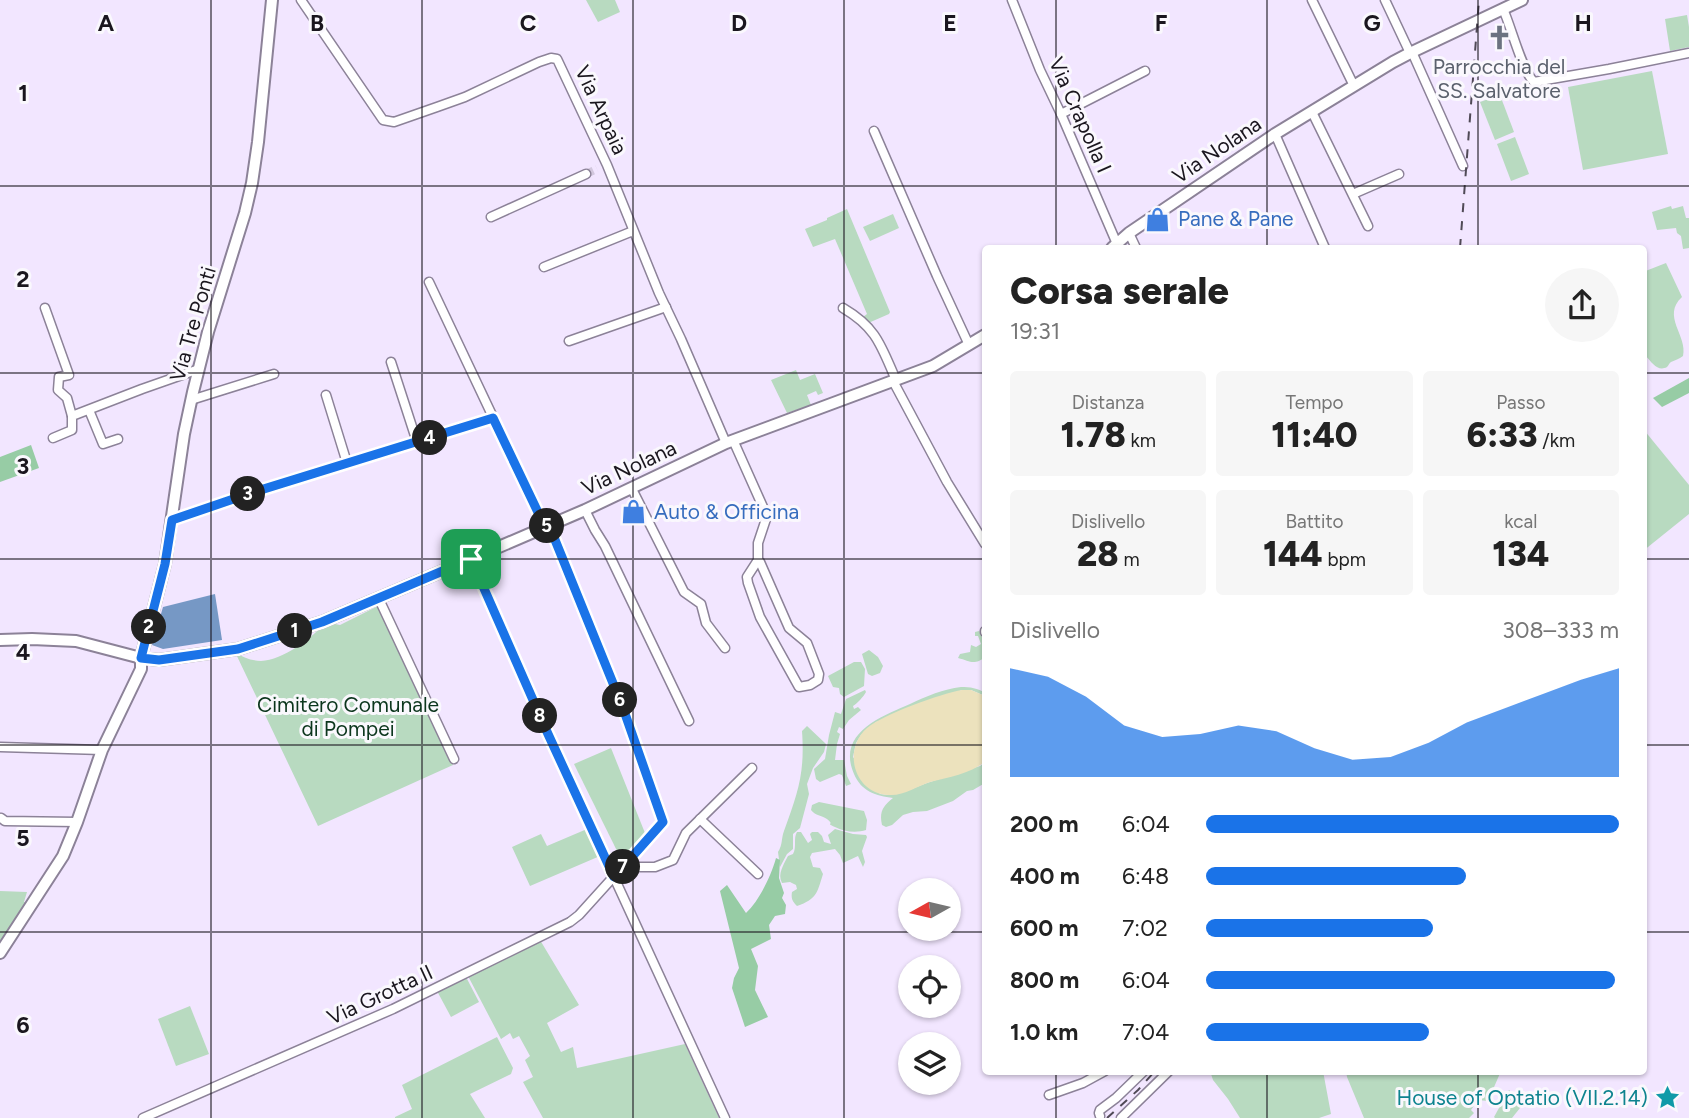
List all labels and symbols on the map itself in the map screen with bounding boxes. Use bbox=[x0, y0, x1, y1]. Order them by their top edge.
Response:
text: A bbox=[98, 9, 115, 37]
text: B bbox=[310, 9, 324, 37]
text: C bbox=[520, 9, 537, 37]
text: D bbox=[731, 9, 747, 37]
text: E bbox=[943, 9, 957, 37]
text: F bbox=[1155, 9, 1168, 37]
text: G bbox=[1363, 9, 1381, 37]
text: H bbox=[1574, 9, 1592, 37]
church icon: Parrocchia del SS. Salvatore bbox=[1485, 24, 1513, 52]
street label: Via Crapolla I bbox=[1044, 53, 1117, 176]
place label: Parrocchia del SS. Salvatore bbox=[1433, 54, 1565, 103]
street label: Via Arpaia bbox=[570, 61, 633, 158]
text: 1 bbox=[18, 79, 28, 107]
street label: Via Nolana bbox=[1168, 111, 1266, 188]
shop icon: Pane & Pane bbox=[1144, 205, 1172, 233]
place label: Pane & Pane bbox=[1178, 206, 1294, 231]
street label: Via Tre Ponti bbox=[164, 264, 221, 384]
text: 2 bbox=[16, 265, 30, 293]
pin: 4 bbox=[412, 420, 448, 456]
street label: Via Nolana bbox=[578, 435, 680, 500]
text: 3 bbox=[17, 452, 29, 480]
pin: 3 bbox=[230, 476, 266, 512]
shop icon: Auto & Officina bbox=[620, 498, 648, 526]
place label: Auto & Officina bbox=[654, 499, 799, 524]
pin: 5 bbox=[530, 508, 564, 544]
pin bbox=[441, 529, 501, 589]
pin: 2 bbox=[132, 610, 166, 644]
pin: 1 bbox=[278, 614, 312, 648]
text: 4 bbox=[16, 638, 30, 666]
pin: 6 bbox=[602, 682, 638, 718]
park label: Cimitero Comunale di Pompei bbox=[257, 692, 439, 741]
pin: 8 bbox=[522, 698, 558, 734]
text: 5 bbox=[16, 824, 30, 852]
pin: 7 bbox=[606, 850, 640, 884]
north arrow bbox=[898, 878, 961, 942]
street label: Via Grotta II bbox=[323, 959, 437, 1030]
text: 6 bbox=[16, 1011, 30, 1039]
place icon: House of Optatio (VII.2.14) bbox=[1654, 1084, 1682, 1112]
place label: House of Optatio (VII.2.14) bbox=[1396, 1085, 1648, 1110]

